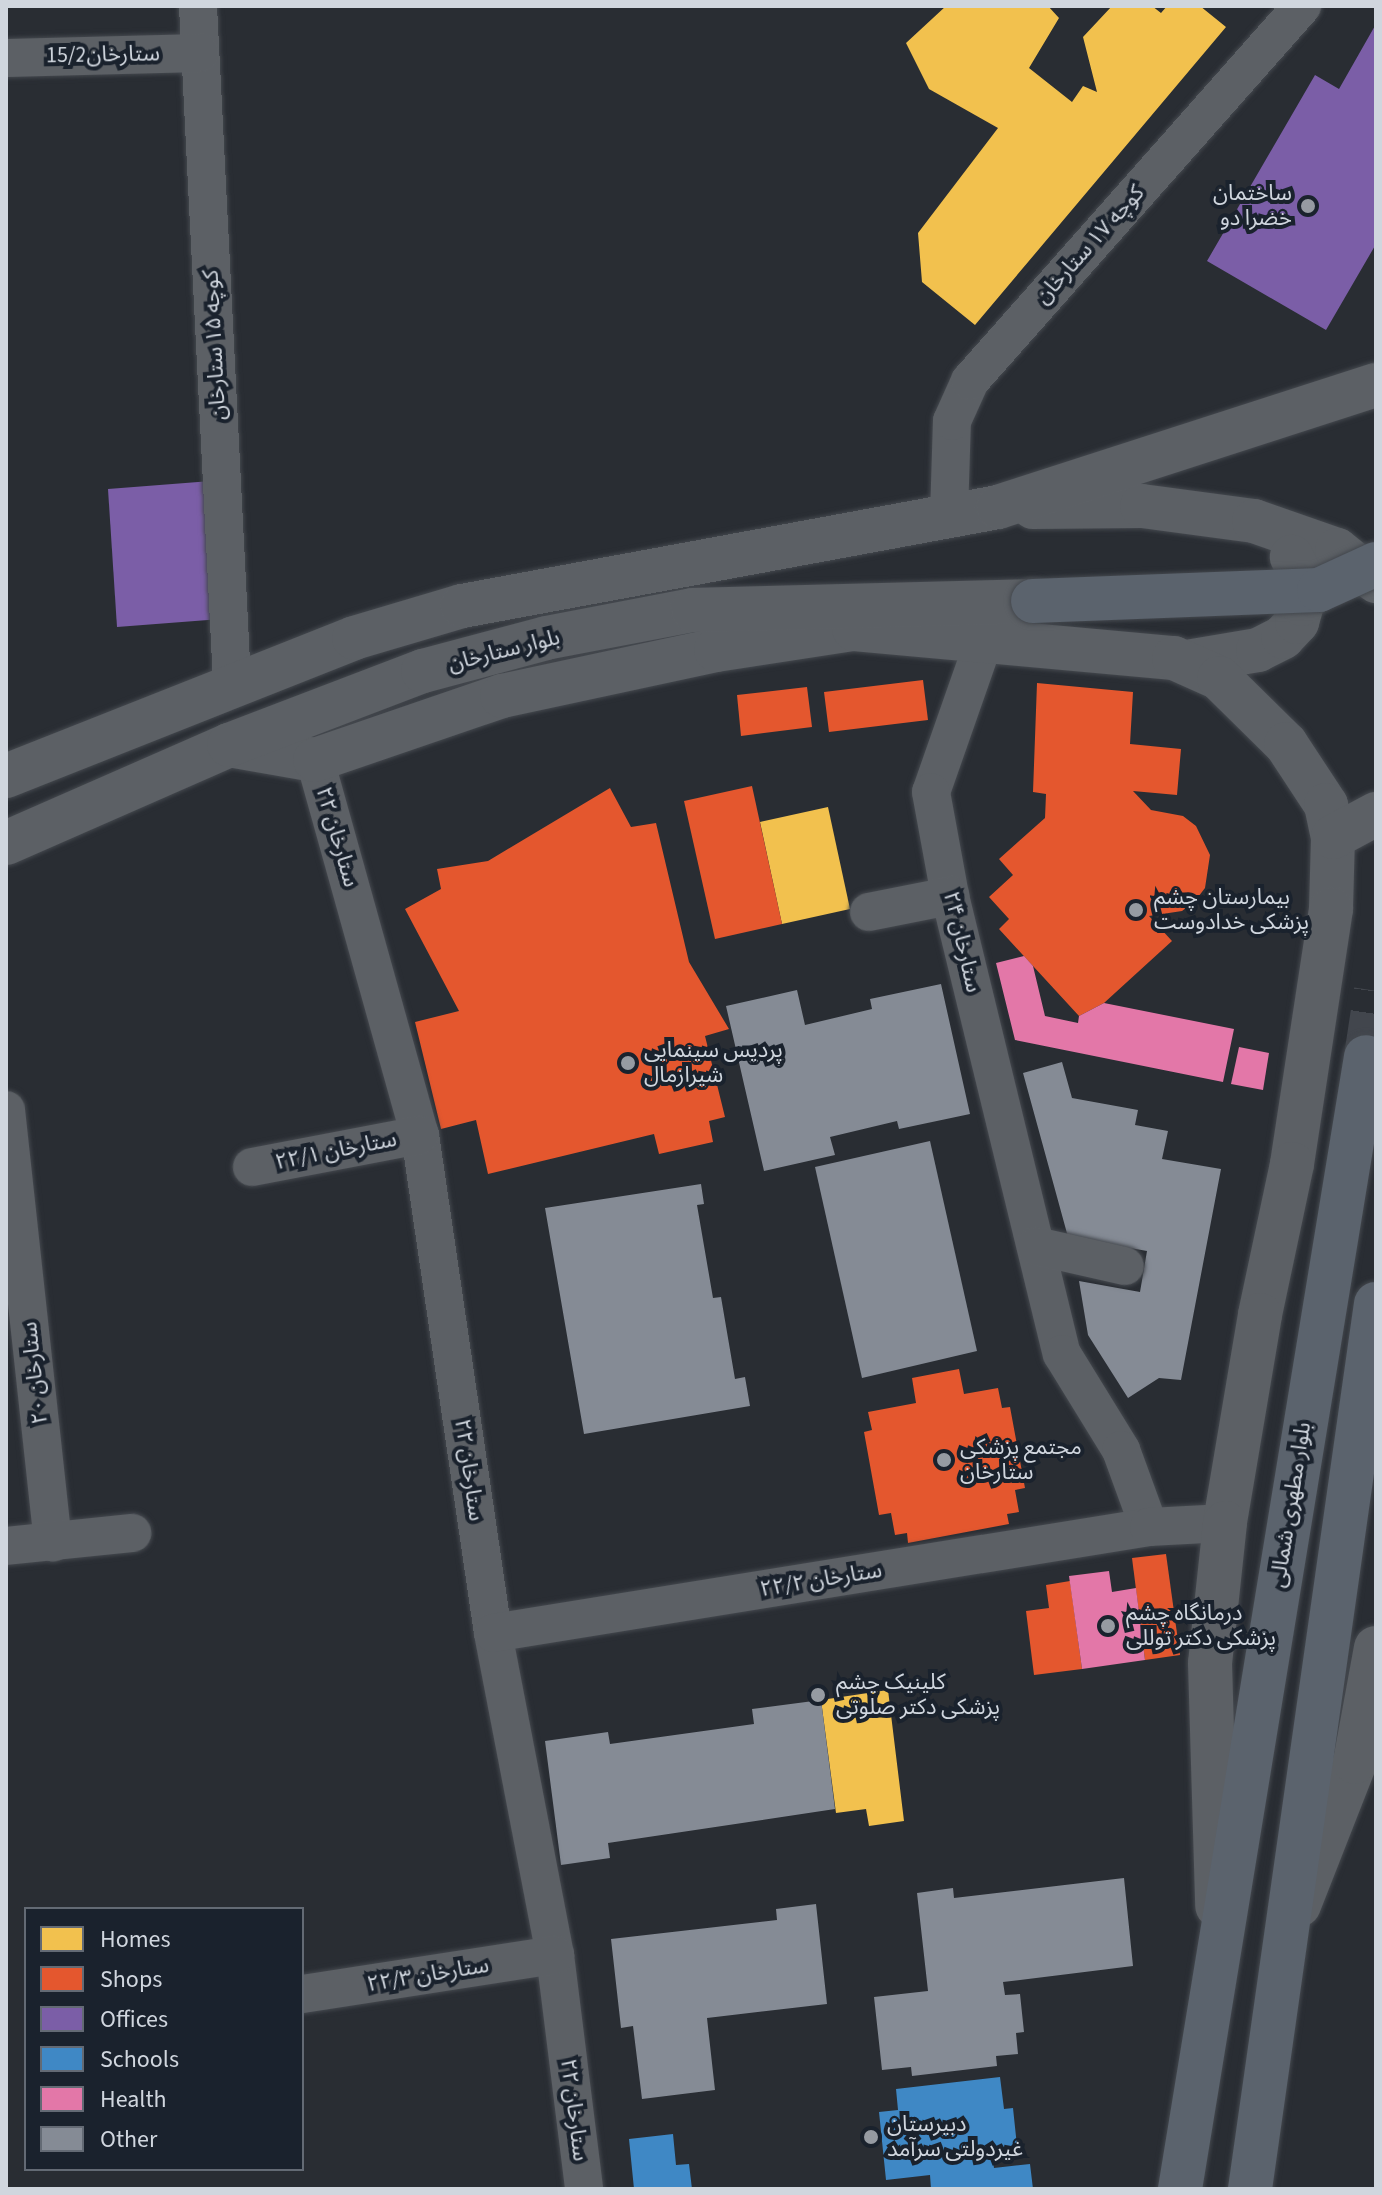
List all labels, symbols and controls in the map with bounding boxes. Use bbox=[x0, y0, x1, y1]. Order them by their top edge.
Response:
street label: ستارخان15/2 bbox=[46, 41, 160, 69]
street label: کوچه ۱۷ ستارخان bbox=[1030, 180, 1150, 310]
place label: ساختمان خضرا دو bbox=[1213, 180, 1292, 232]
marker: ساختمان خضرا دو bbox=[1299, 197, 1317, 215]
street label: کوچه ۱۵ ستارخان bbox=[198, 269, 232, 421]
street label: بلوار ستارخان bbox=[445, 624, 563, 678]
street label: ۲۲ ستارخان bbox=[310, 784, 364, 890]
place label: بیمارستان چشم پزشکی خدادوست bbox=[1154, 884, 1309, 936]
street label: ۲۴ ستارخان bbox=[938, 889, 986, 995]
marker: بیمارستان چشم پزشکی خدادوست bbox=[1125, 899, 1147, 921]
place label: پردیس سینمایی شیرازمال bbox=[644, 1037, 783, 1088]
marker: پردیس سینمایی شیرازمال bbox=[619, 1054, 637, 1072]
street label: ۲۲/۱ ستارخان bbox=[273, 1126, 399, 1176]
street label: ۲۰ ستارخان bbox=[16, 1320, 54, 1426]
street label: ۲۲ ستارخان bbox=[449, 1417, 489, 1523]
street label: بلوار مطهرى شمالى bbox=[1265, 1420, 1317, 1590]
place label: مجتمع پزشکی ستارخان bbox=[960, 1434, 1082, 1486]
marker: مجتمع پزشکی ستارخان bbox=[935, 1451, 953, 1469]
street label: ۲۲/۲ ستارخان bbox=[758, 1557, 884, 1603]
place label: درمانگاه چشم پزشكی دكتر توللی bbox=[1126, 1600, 1276, 1652]
marker: درمانگاه چشم پزشكی دكتر توللی bbox=[1097, 1615, 1119, 1637]
place label: کلینیک چشم پزشکی دکتر صلوتی bbox=[836, 1669, 1000, 1720]
marker: کلینیک چشم پزشکی دکتر صلوتی bbox=[807, 1684, 829, 1706]
legend bbox=[24, 1907, 304, 2171]
text: Homes bbox=[100, 1922, 171, 1957]
street label: ۲۲/۳ ستارخان bbox=[365, 1952, 491, 1998]
text: Shops bbox=[100, 1962, 162, 1997]
text: Offices bbox=[100, 2002, 168, 2037]
text: Schools bbox=[100, 2042, 179, 2077]
street label: ۲۲ ستارخان bbox=[555, 2057, 593, 2163]
text: Health bbox=[100, 2082, 167, 2117]
place label: دبیرستان غیردولتی سرآمد bbox=[887, 2111, 1023, 2162]
text: Other bbox=[100, 2122, 157, 2157]
marker: دبیرستان غیردولتی سرآمد bbox=[862, 2128, 880, 2146]

